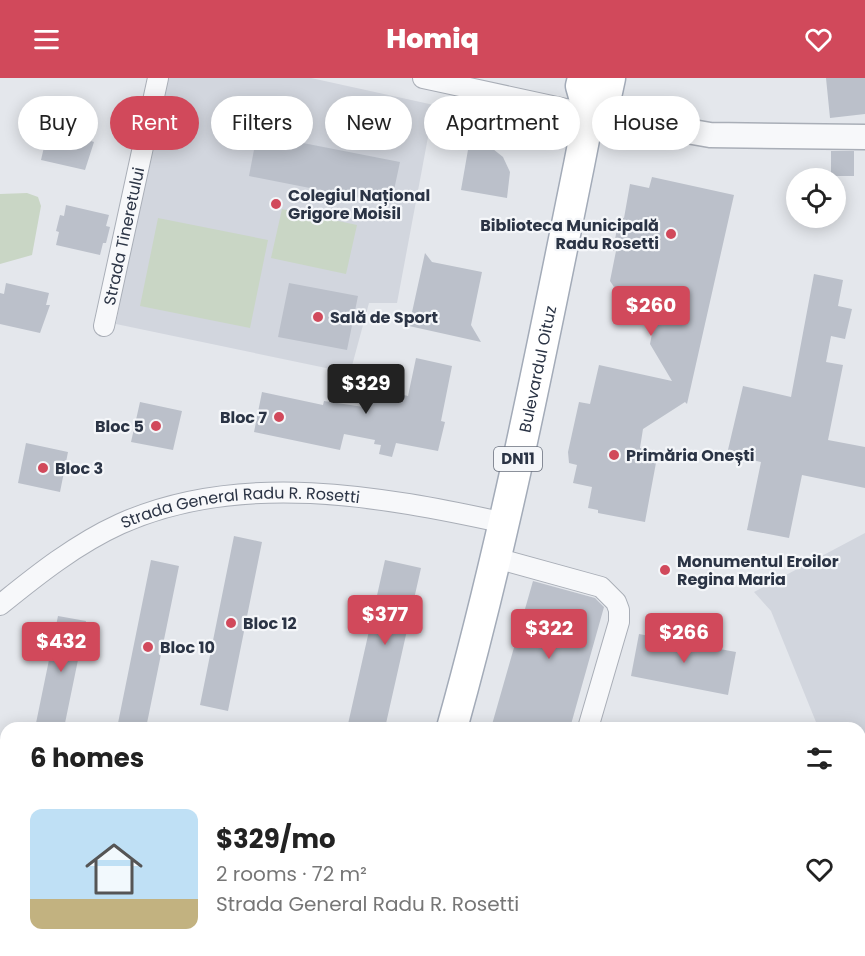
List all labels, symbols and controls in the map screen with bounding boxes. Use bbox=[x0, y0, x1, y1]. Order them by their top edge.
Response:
text: Homiq bbox=[386, 20, 479, 57]
icon: menu bbox=[30, 23, 63, 56]
icon: heart bbox=[802, 23, 835, 56]
chip: Buy bbox=[18, 96, 98, 150]
chip: Rent bbox=[110, 96, 199, 150]
chip: Filters bbox=[211, 96, 313, 150]
chip: New bbox=[325, 96, 412, 150]
chip: Apartment bbox=[424, 96, 580, 150]
chip: House bbox=[592, 96, 700, 150]
street label: Strada Tineretului bbox=[98, 165, 150, 307]
map controls bbox=[786, 168, 846, 228]
button: locate bbox=[786, 168, 846, 228]
place label: Colegiul Național Grigore Moisil bbox=[288, 184, 430, 225]
marker: Colegiul Național Grigore Moisil bbox=[269, 197, 283, 211]
place label: Biblioteca Municipală Radu Rosetti bbox=[480, 214, 659, 255]
marker: Biblioteca Municipală Radu Rosetti bbox=[664, 227, 678, 241]
pin: $260 bbox=[615, 286, 687, 337]
text: $260 bbox=[626, 291, 676, 319]
street label: Bulevardul Oituz bbox=[513, 304, 562, 435]
place label: Sală de Sport bbox=[330, 306, 438, 329]
marker: Sală de Sport bbox=[311, 310, 325, 324]
pin: $329 bbox=[330, 364, 402, 415]
text: $329 bbox=[342, 369, 390, 397]
place label: Bloc 7 bbox=[220, 406, 267, 429]
marker: Bloc 7 bbox=[272, 410, 286, 424]
place label: Bloc 5 bbox=[95, 415, 144, 438]
marker: Bloc 5 bbox=[149, 419, 163, 433]
place label: Primăria Onești bbox=[626, 444, 755, 467]
road number: DN11 bbox=[494, 447, 542, 471]
marker: Primăria Onești bbox=[607, 448, 621, 462]
place label: Bloc 3 bbox=[55, 457, 103, 480]
marker: Bloc 3 bbox=[36, 461, 50, 475]
street label: Strada General Radu R. Rosetti bbox=[117, 481, 361, 534]
place label: Monumentul Eroilor Regina Maria bbox=[677, 550, 839, 591]
marker: Monumentul Eroilor Regina Maria bbox=[658, 563, 672, 577]
pin: $377 bbox=[349, 595, 421, 646]
text: $377 bbox=[362, 600, 408, 628]
pin: $322 bbox=[513, 609, 585, 660]
place label: Bloc 12 bbox=[243, 612, 297, 635]
pin: $266 bbox=[648, 613, 720, 664]
text: $322 bbox=[525, 614, 573, 642]
marker: Bloc 12 bbox=[224, 616, 238, 630]
text: $266 bbox=[659, 618, 709, 646]
pin: $432 bbox=[25, 622, 97, 673]
text: $432 bbox=[36, 627, 86, 655]
place label: Bloc 10 bbox=[160, 636, 215, 659]
marker: Bloc 10 bbox=[141, 640, 155, 654]
text: 6 homes bbox=[30, 740, 144, 776]
icon: filters bbox=[803, 742, 836, 775]
text: $329/mo bbox=[216, 821, 336, 857]
icon: home bbox=[78, 833, 150, 905]
icon: heart bbox=[803, 853, 836, 886]
text: 2 rooms · 72 m² bbox=[216, 860, 367, 888]
text: Strada General Radu R. Rosetti bbox=[216, 890, 519, 918]

